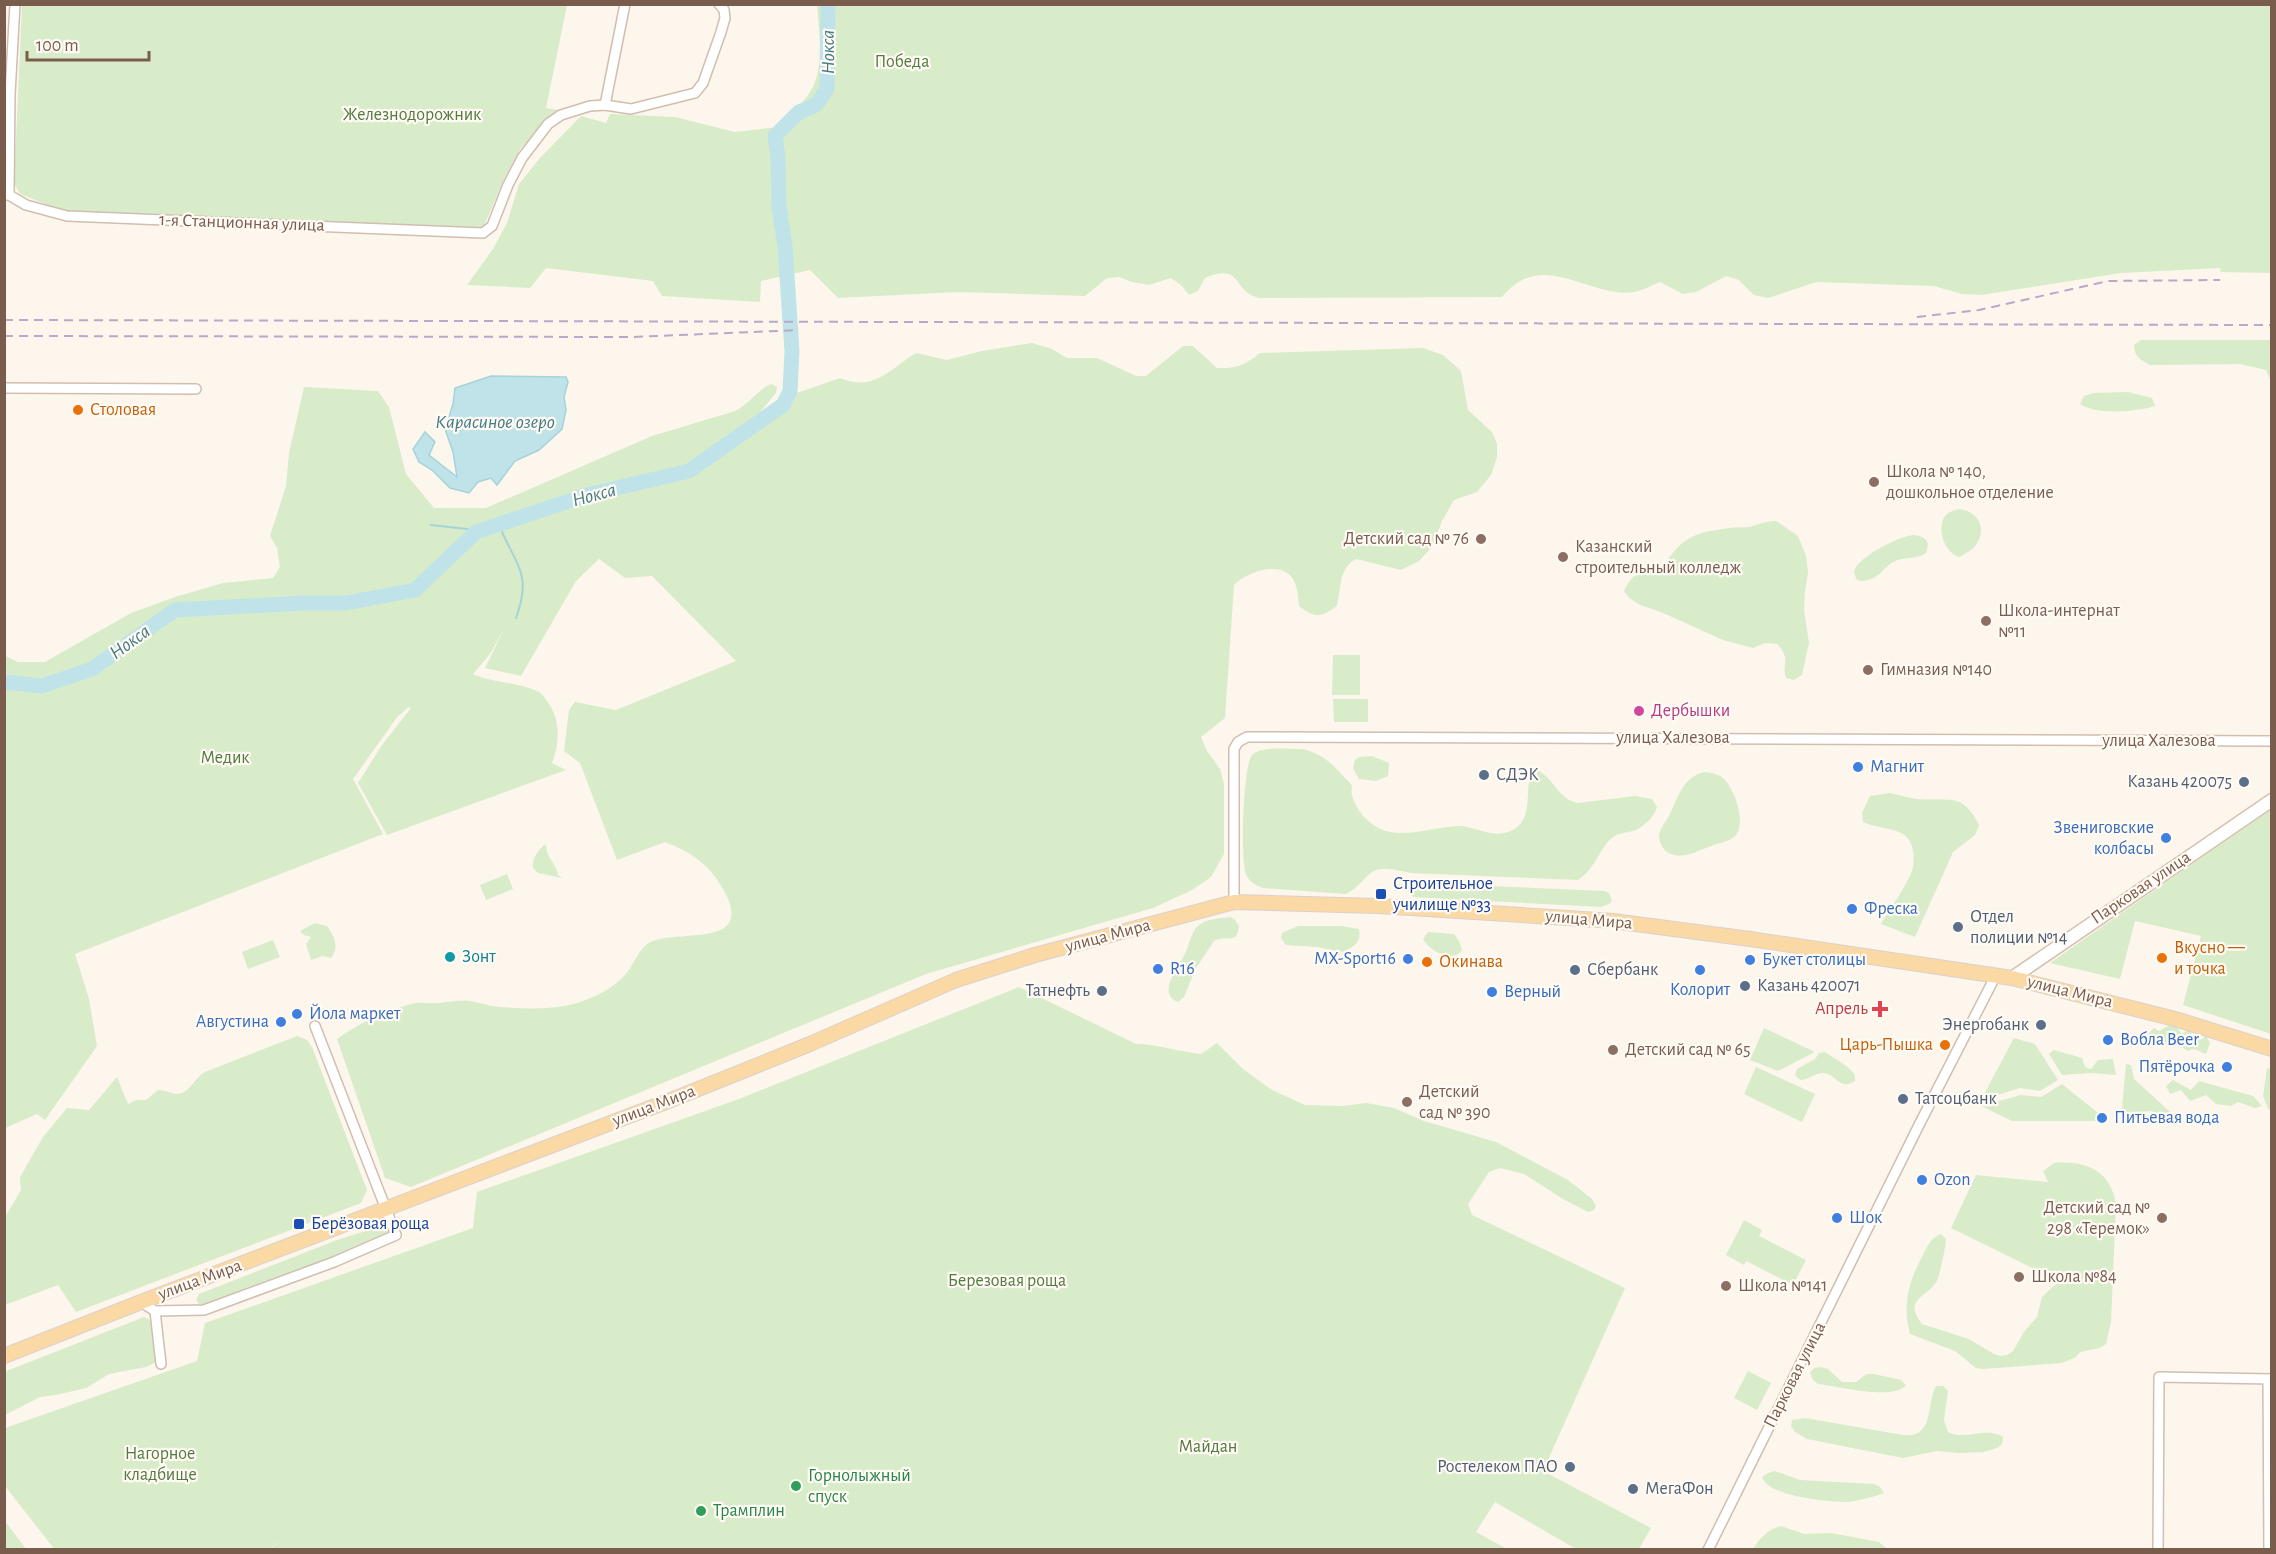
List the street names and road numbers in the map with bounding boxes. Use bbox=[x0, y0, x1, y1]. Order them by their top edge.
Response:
street label: 1-я Станционная улица bbox=[159, 211, 325, 235]
street label: улица Халезова bbox=[1615, 729, 1730, 747]
street label: улица Халезова bbox=[2101, 732, 2216, 750]
street label: Парковая улица bbox=[2088, 848, 2194, 928]
street label: улица Мира bbox=[1544, 907, 1633, 933]
street label: улица Мира bbox=[1063, 916, 1153, 956]
street label: улица Мира bbox=[2024, 972, 2115, 1011]
street label: улица Мира bbox=[609, 1082, 698, 1130]
street label: улица Мира bbox=[155, 1257, 244, 1304]
street label: Парковая улица bbox=[1761, 1319, 1829, 1431]

